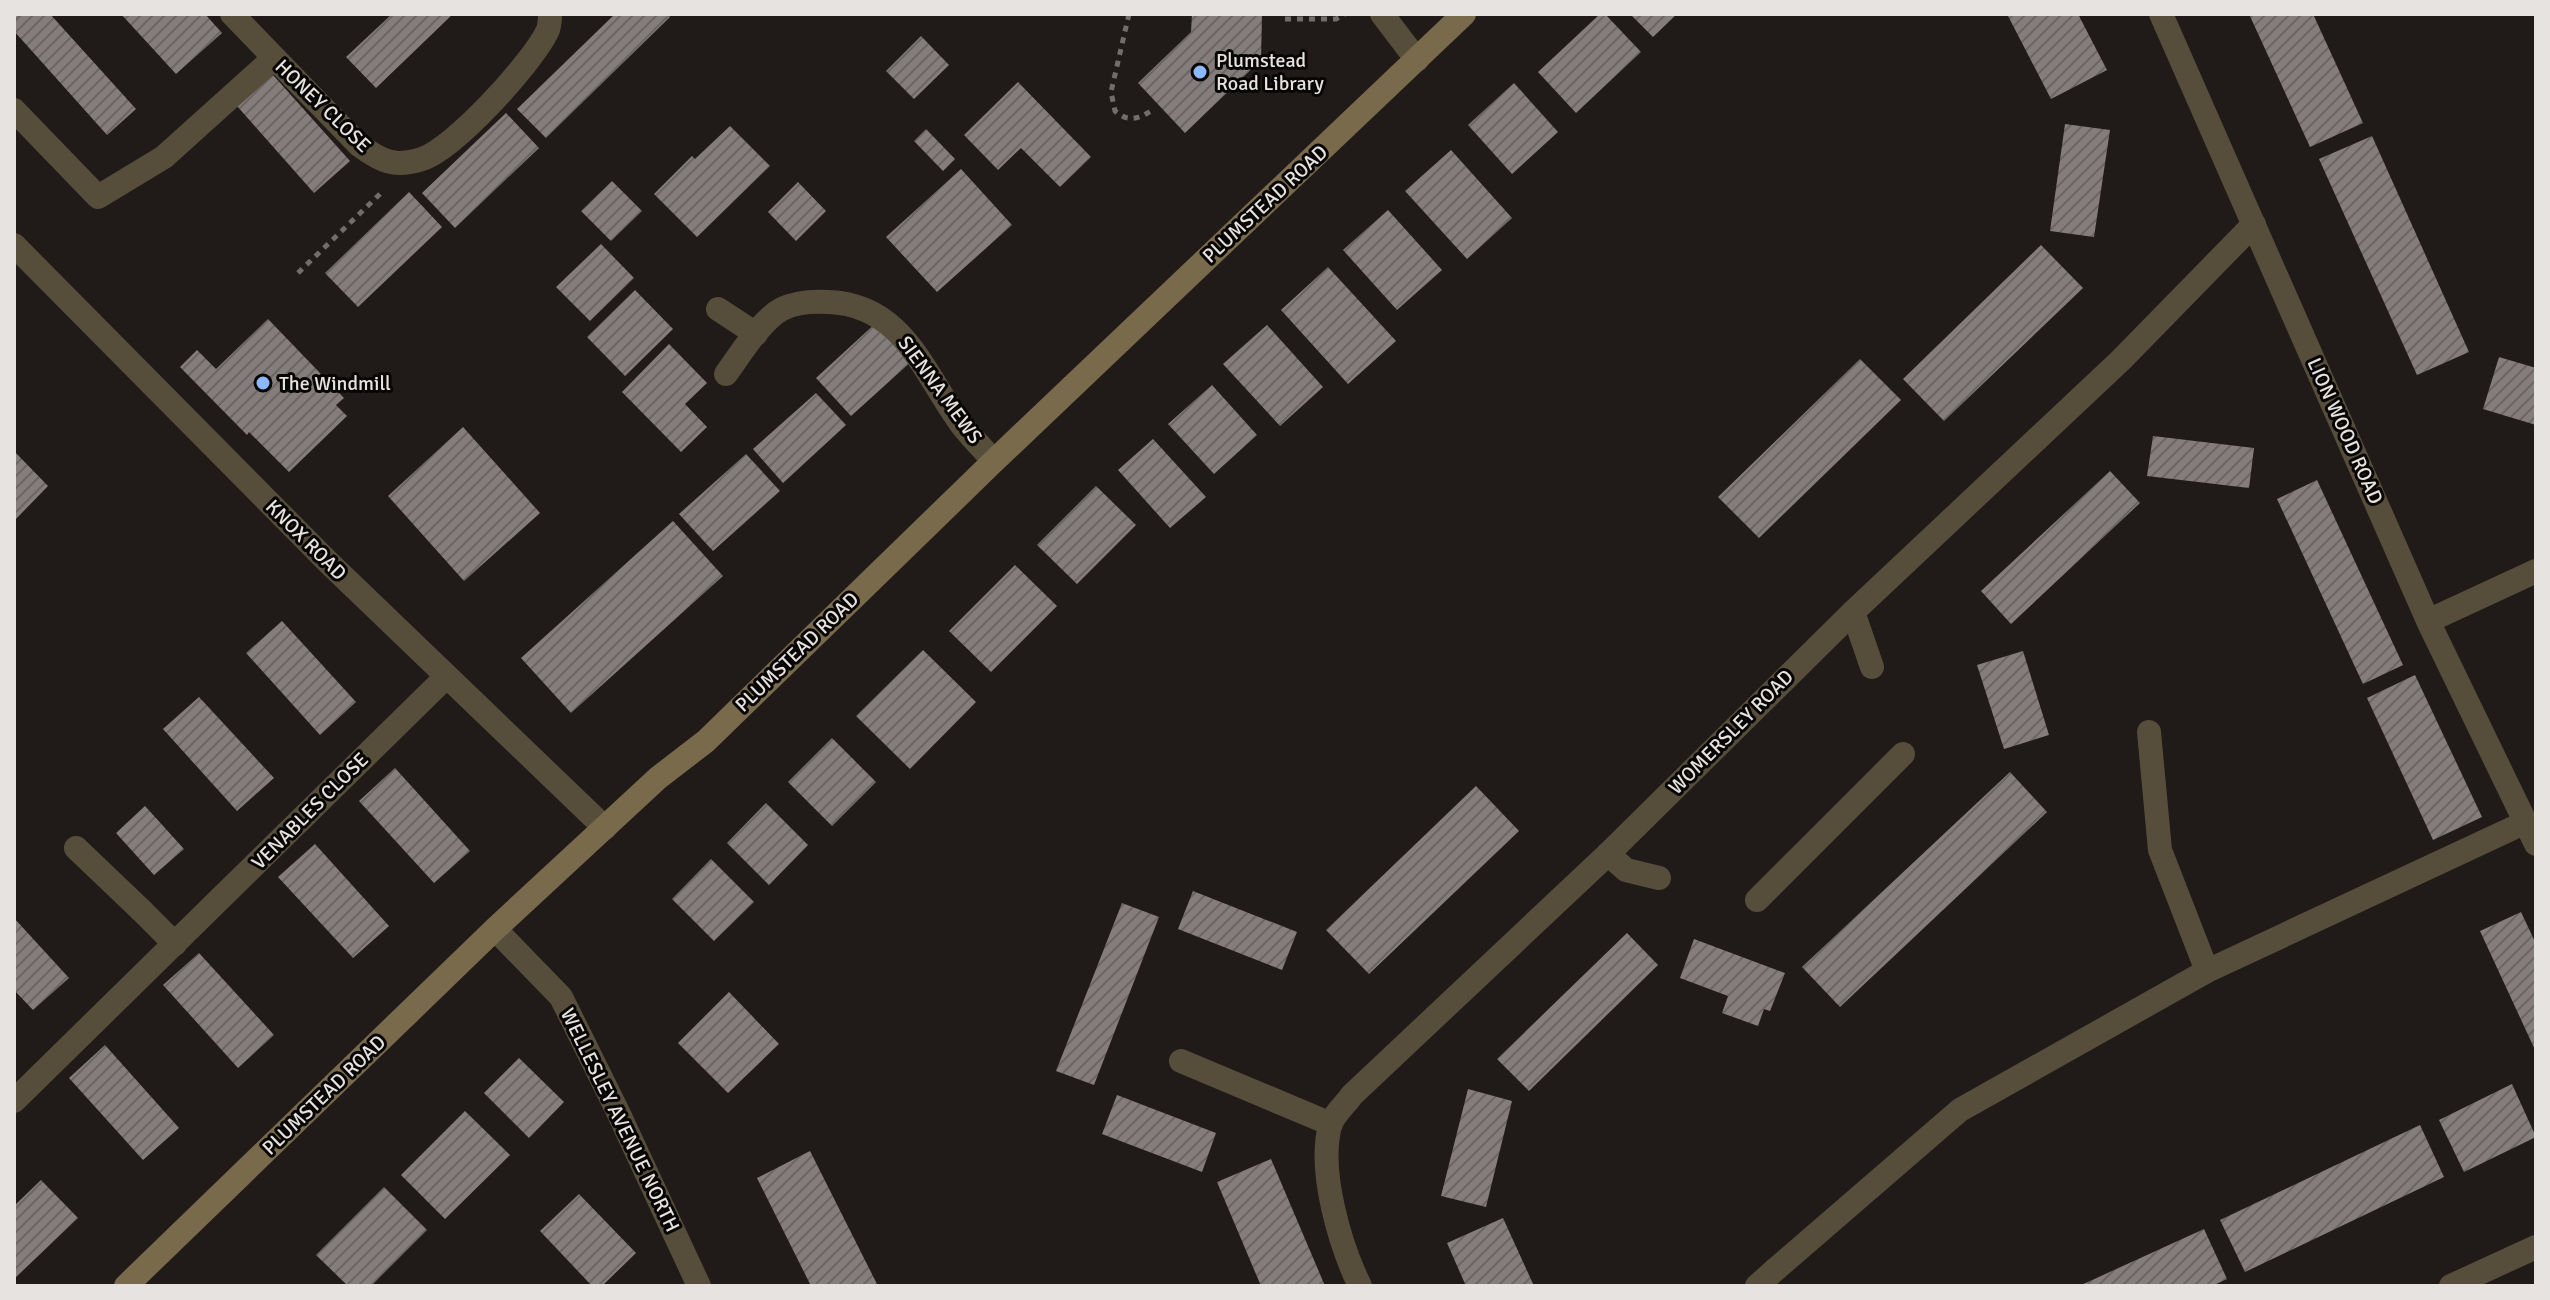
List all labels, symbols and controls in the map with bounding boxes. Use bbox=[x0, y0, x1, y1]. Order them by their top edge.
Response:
place label: Plumstead Road Library bbox=[1216, 48, 1324, 96]
street label: HONEY CLOSE bbox=[270, 54, 376, 158]
marker: Plumstead Road Library bbox=[1191, 63, 1209, 81]
street label: PLUMSTEAD ROAD bbox=[1197, 140, 1333, 268]
street label: SIENNA MEWS bbox=[892, 331, 988, 449]
street label: LION WOOD ROAD bbox=[2302, 354, 2388, 508]
place label: The Windmill bbox=[279, 371, 391, 396]
marker: The Windmill bbox=[254, 374, 272, 392]
street label: KNOX ROAD bbox=[260, 494, 352, 586]
street label: PLUMSTEAD ROAD bbox=[730, 587, 864, 717]
street label: WOMERSLEY ROAD bbox=[1663, 664, 1799, 800]
street label: VENABLES CLOSE bbox=[246, 747, 374, 875]
street label: WELLESLEY AVENUE NORTH bbox=[555, 1004, 685, 1236]
street label: PLUMSTEAD ROAD bbox=[257, 1030, 391, 1160]

